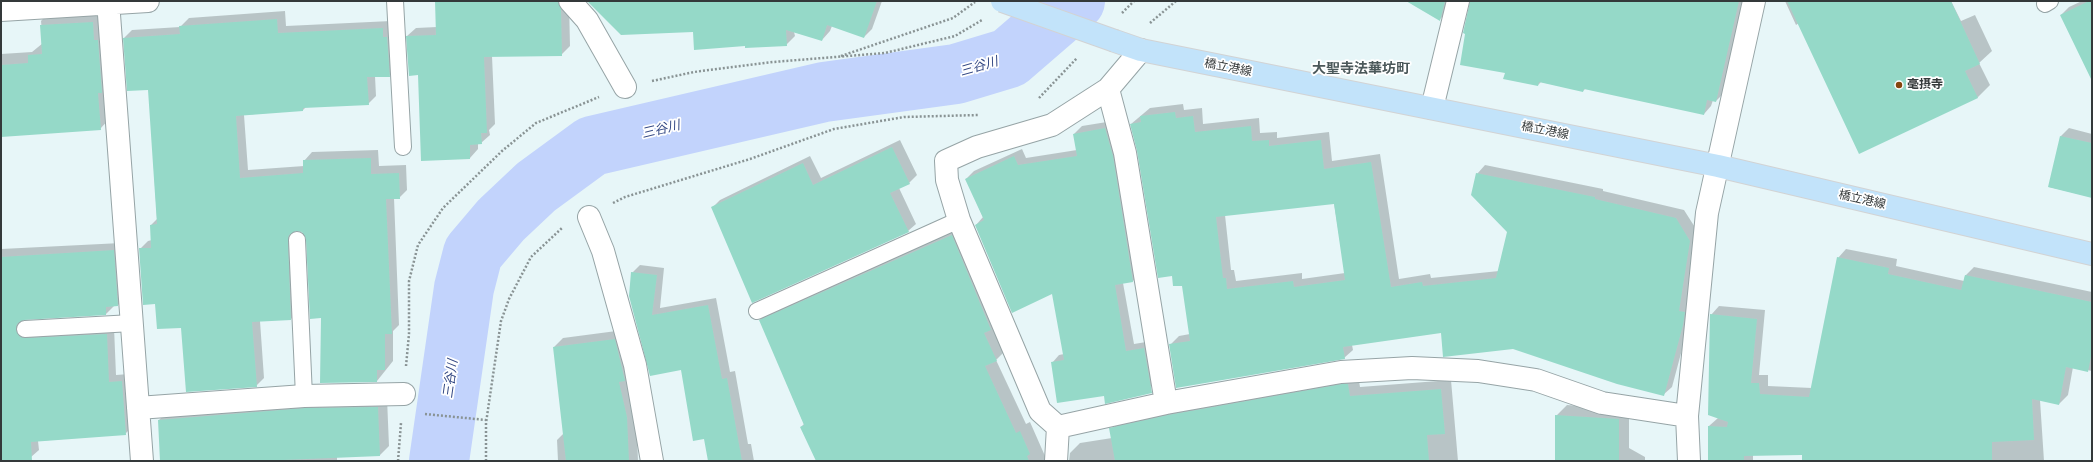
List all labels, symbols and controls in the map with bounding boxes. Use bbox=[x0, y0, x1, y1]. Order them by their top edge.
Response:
water label: 三谷川 bbox=[958, 54, 1000, 80]
street label: 橋立港線 bbox=[1203, 56, 1253, 80]
district label: 大聖寺法華坊町 bbox=[1312, 61, 1410, 77]
place label: 毫摂寺 bbox=[1907, 78, 1943, 92]
marker: 毫摂寺 bbox=[1894, 80, 1904, 90]
water label: 三谷川 bbox=[640, 118, 682, 142]
street label: 橋立港線 bbox=[1520, 119, 1570, 143]
street label: 橋立港線 bbox=[1837, 188, 1887, 212]
water label: 三谷川 bbox=[441, 359, 461, 399]

